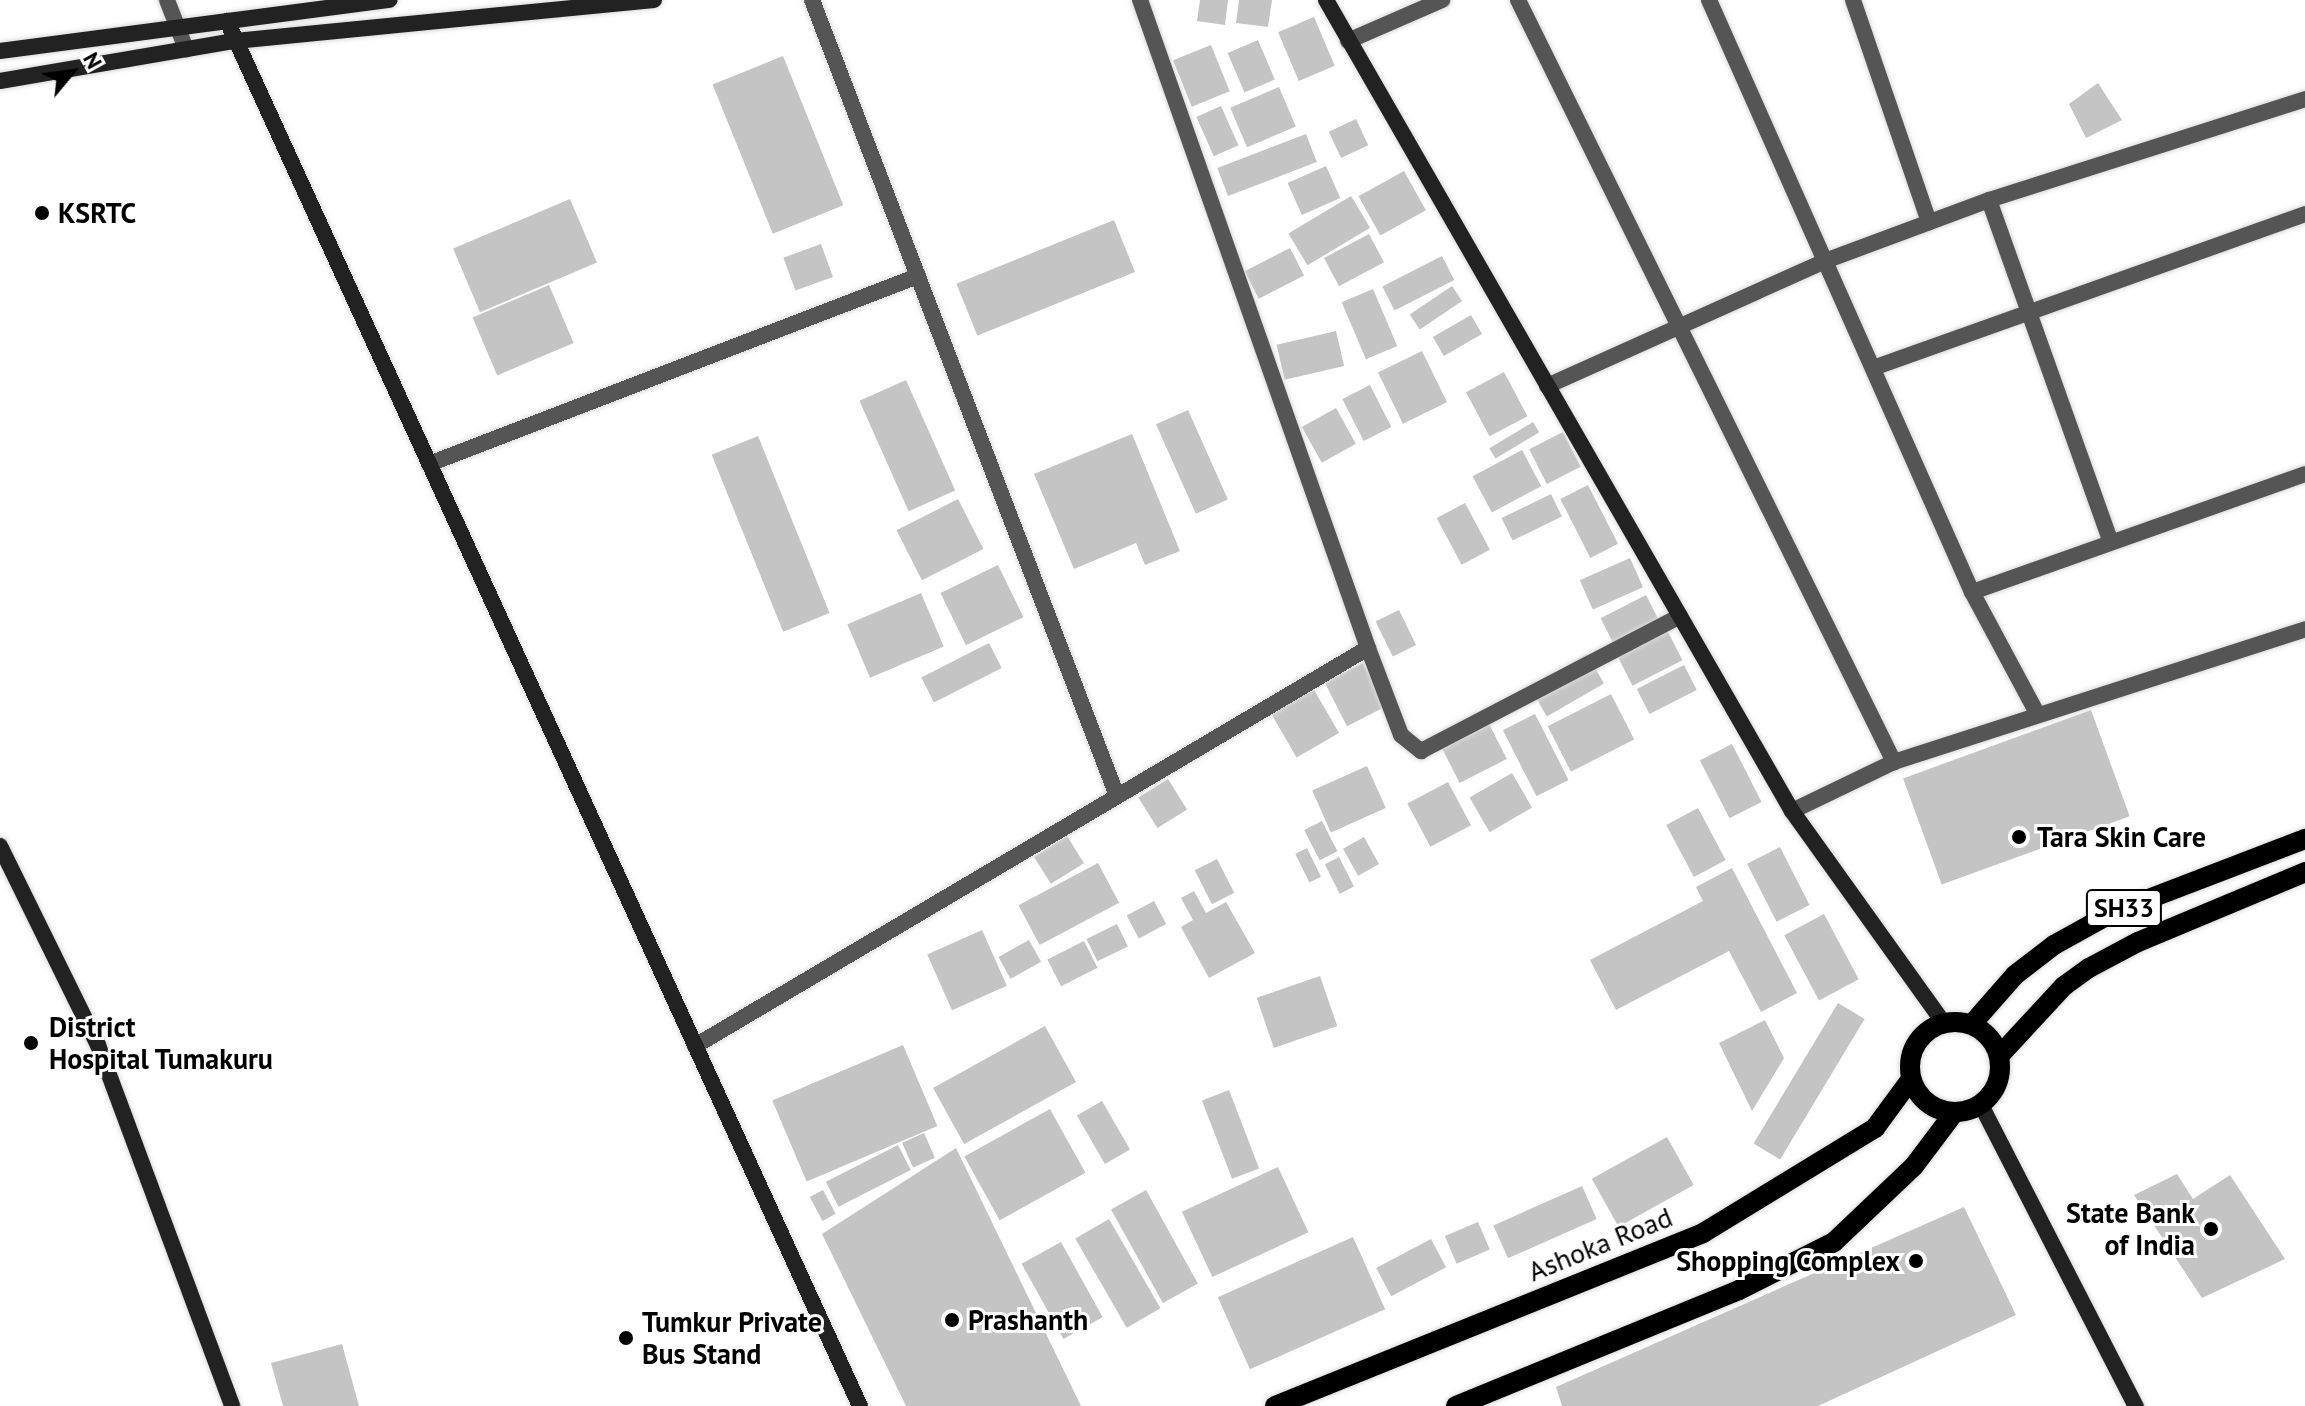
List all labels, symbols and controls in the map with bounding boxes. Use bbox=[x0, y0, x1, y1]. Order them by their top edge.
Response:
north arrow bbox=[32, 32, 112, 112]
text: N bbox=[77, 47, 109, 73]
place label: KSRTC bbox=[58, 196, 136, 230]
marker: KSRTC bbox=[33, 204, 51, 222]
place label: Tara Skin Care bbox=[2037, 820, 2206, 854]
marker: Tara Skin Care bbox=[2008, 826, 2030, 848]
road number: SH33 bbox=[2084, 886, 2164, 930]
place label: District Hospital Tumakuru bbox=[49, 1010, 274, 1076]
marker: District Hospital Tumakuru bbox=[20, 1032, 42, 1054]
place label: State Bank of India bbox=[2066, 1196, 2195, 1262]
street label: Ashoka Road bbox=[1523, 1200, 1677, 1288]
marker: State Bank of India bbox=[2202, 1220, 2220, 1238]
place label: Shopping Complex bbox=[1676, 1244, 1900, 1278]
marker: Shopping Complex bbox=[1907, 1252, 1925, 1270]
place label: Prashanth bbox=[968, 1303, 1088, 1337]
place label: Tumkur Private Bus Stand bbox=[642, 1305, 822, 1371]
marker: Prashanth bbox=[943, 1311, 961, 1329]
marker: Tumkur Private Bus Stand bbox=[617, 1329, 635, 1347]

